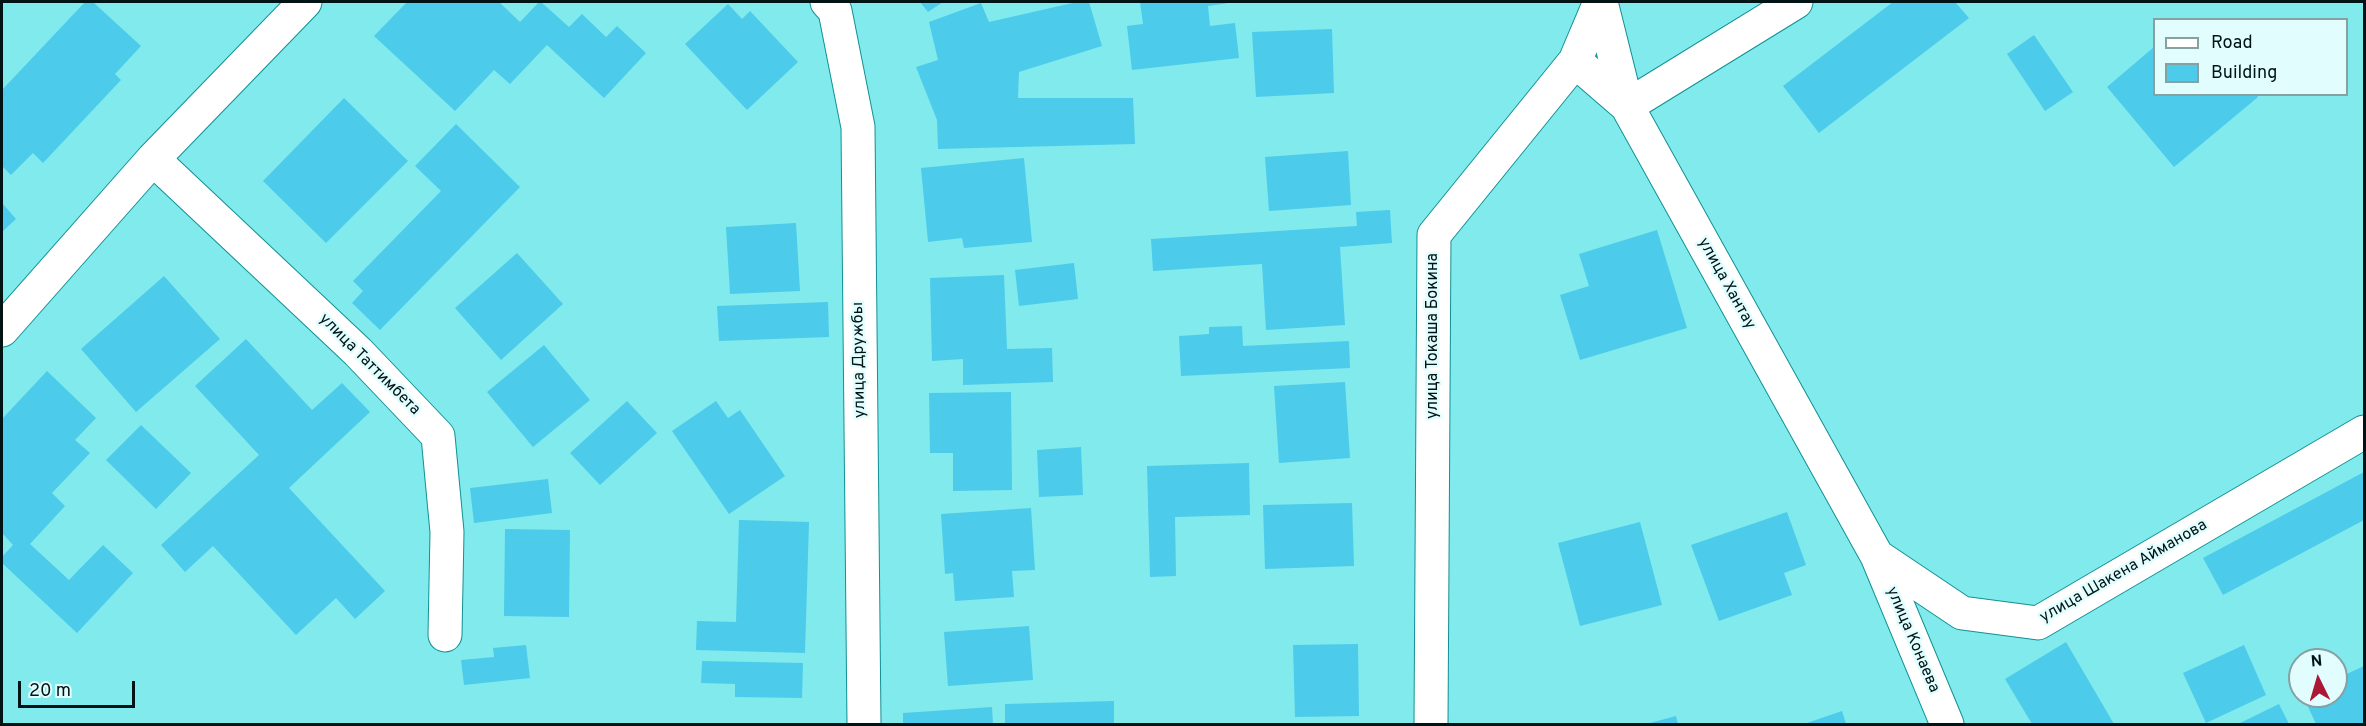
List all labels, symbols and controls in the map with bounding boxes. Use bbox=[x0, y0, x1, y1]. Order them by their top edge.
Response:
legend bbox=[2153, 18, 2348, 96]
text: Road bbox=[2211, 32, 2253, 55]
text: Building bbox=[2211, 62, 2277, 85]
street label: улица Хантау bbox=[1693, 235, 1759, 333]
street label: улица Токаша Бокина bbox=[1424, 253, 1444, 419]
street label: улица Дружбы bbox=[849, 302, 871, 418]
street label: улица Таттимбета bbox=[314, 310, 424, 420]
street label: улица Шакена Айманова bbox=[2037, 516, 2211, 628]
street label: улица Конаева bbox=[1881, 584, 1943, 696]
north arrow bbox=[2288, 648, 2348, 708]
text: N bbox=[2310, 652, 2323, 673]
scale bar bbox=[21, 669, 138, 707]
text: 20 m bbox=[29, 680, 71, 703]

